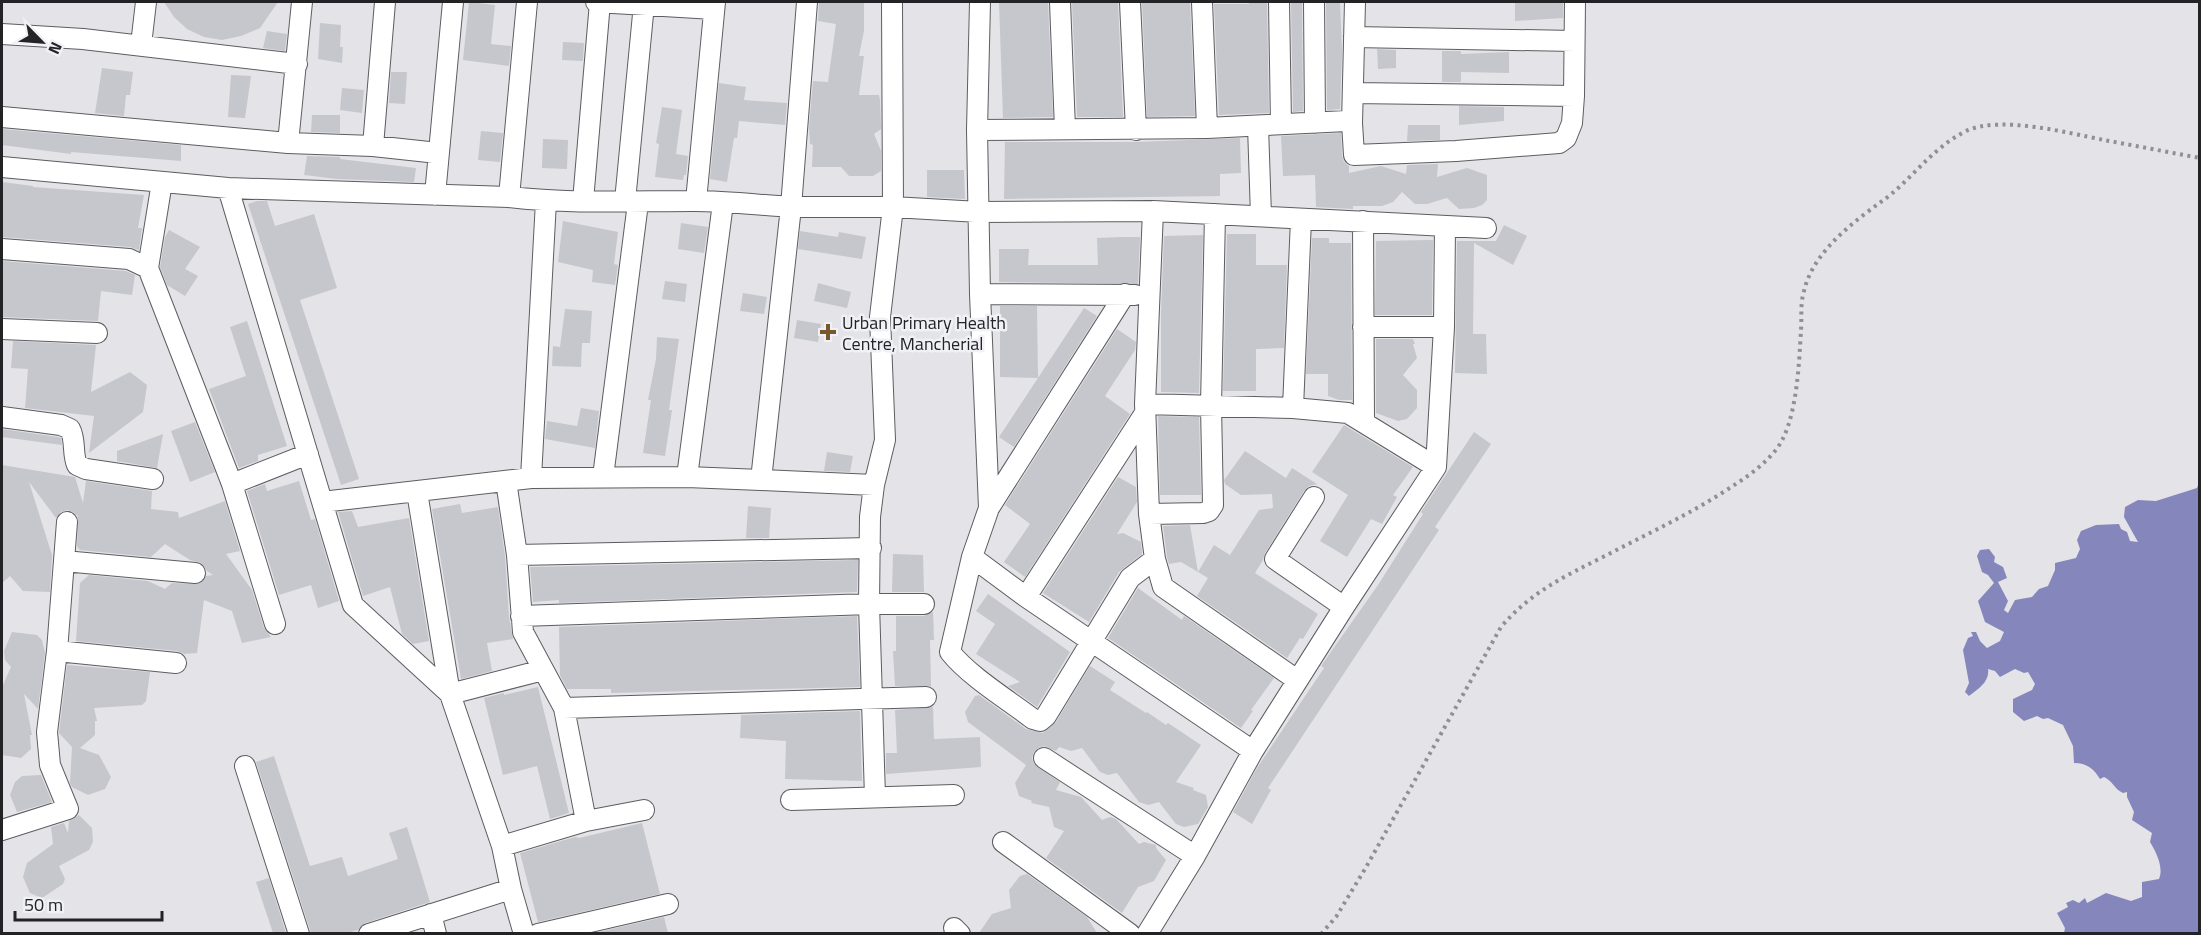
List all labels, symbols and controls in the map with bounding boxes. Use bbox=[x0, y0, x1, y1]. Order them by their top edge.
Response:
north arrow bbox=[12, 12, 72, 72]
text: N bbox=[42, 38, 69, 58]
place label: Urban Primary Health Centre, Mancherial bbox=[842, 309, 1006, 357]
marker: Urban Primary Health Centre, Mancherial bbox=[819, 323, 837, 341]
scale bar bbox=[15, 884, 162, 922]
text: 50 m bbox=[24, 891, 63, 918]

